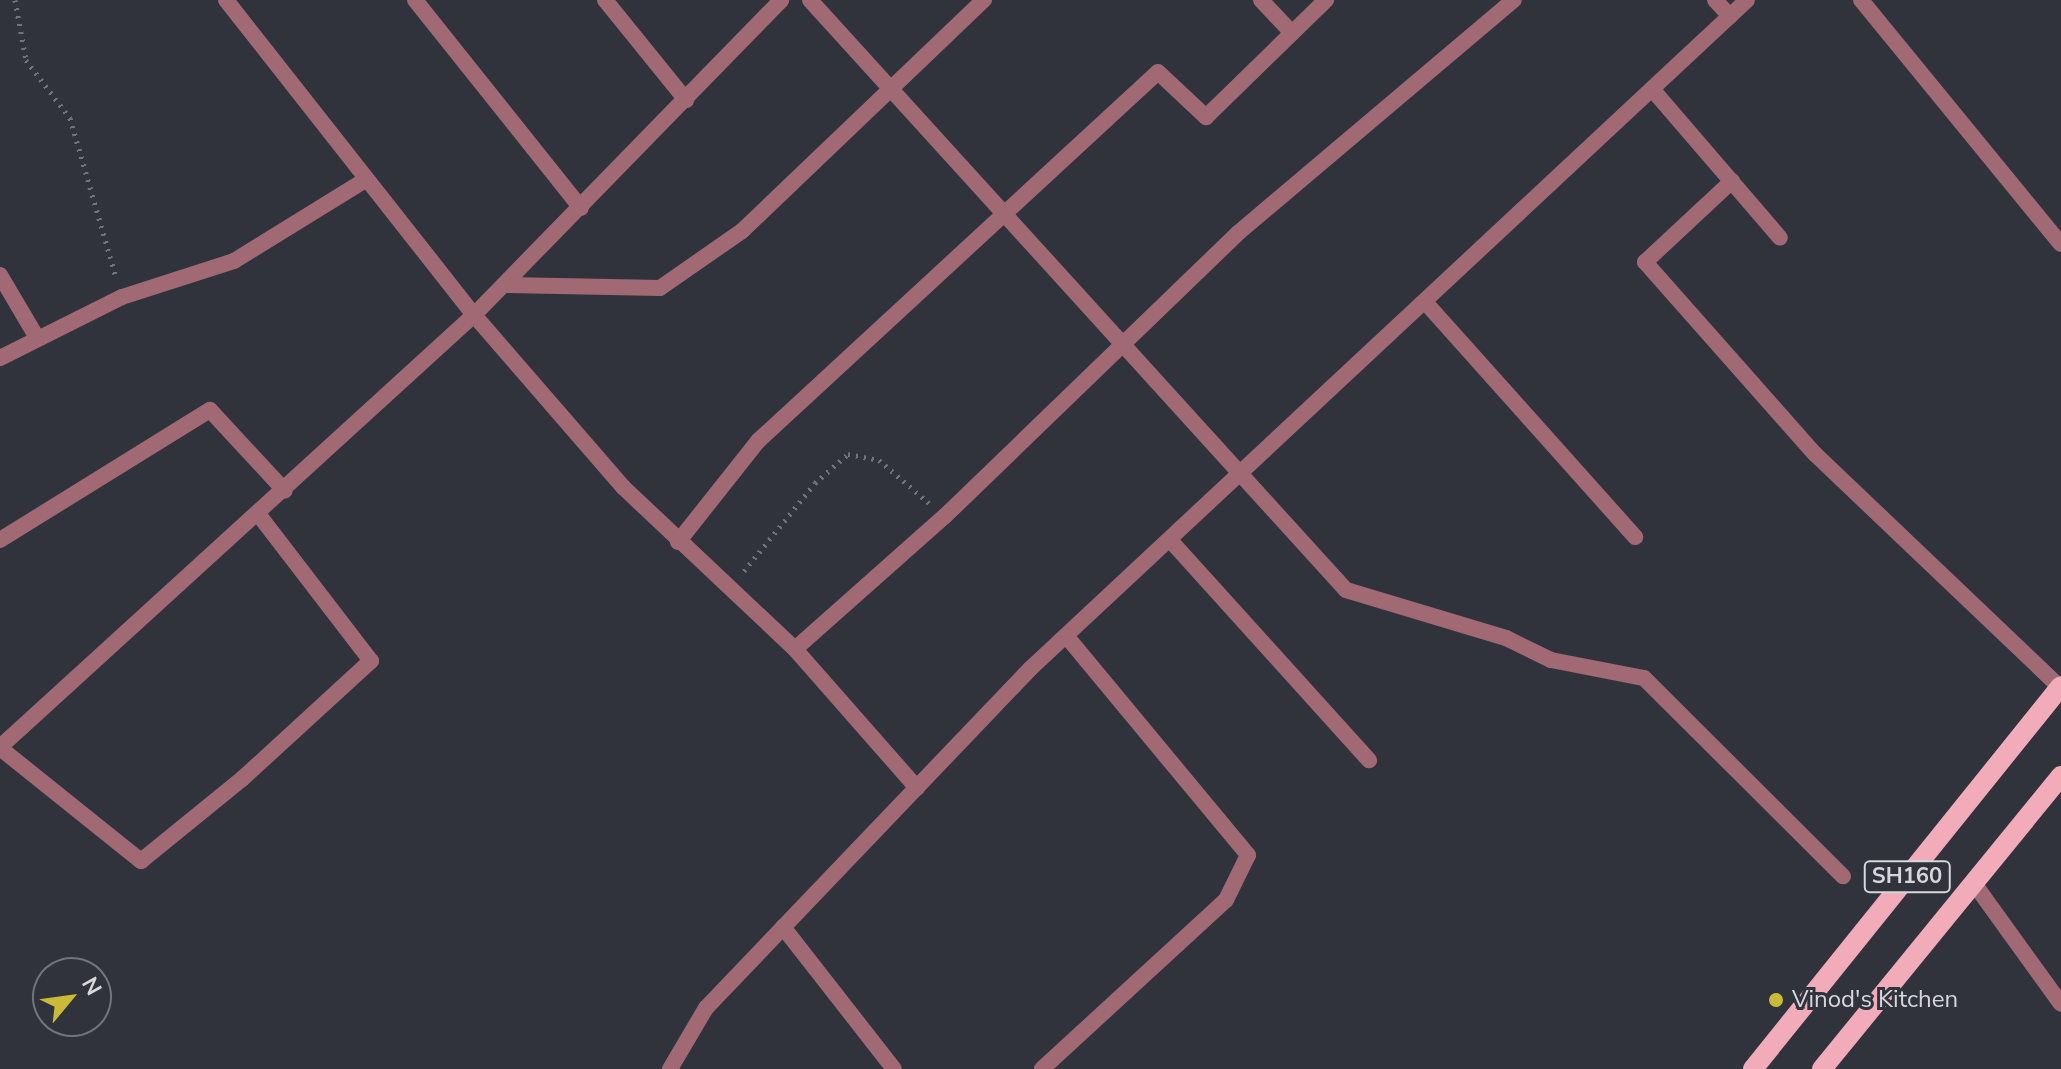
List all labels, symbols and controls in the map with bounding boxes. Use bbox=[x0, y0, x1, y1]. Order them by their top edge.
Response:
road number: SH160 bbox=[1863, 859, 1951, 895]
north arrow bbox=[32, 957, 112, 1037]
text: N bbox=[74, 972, 108, 1001]
place label: Vinod's Kitchen bbox=[1792, 986, 1958, 1014]
marker: Vinod's Kitchen bbox=[1767, 991, 1785, 1009]

